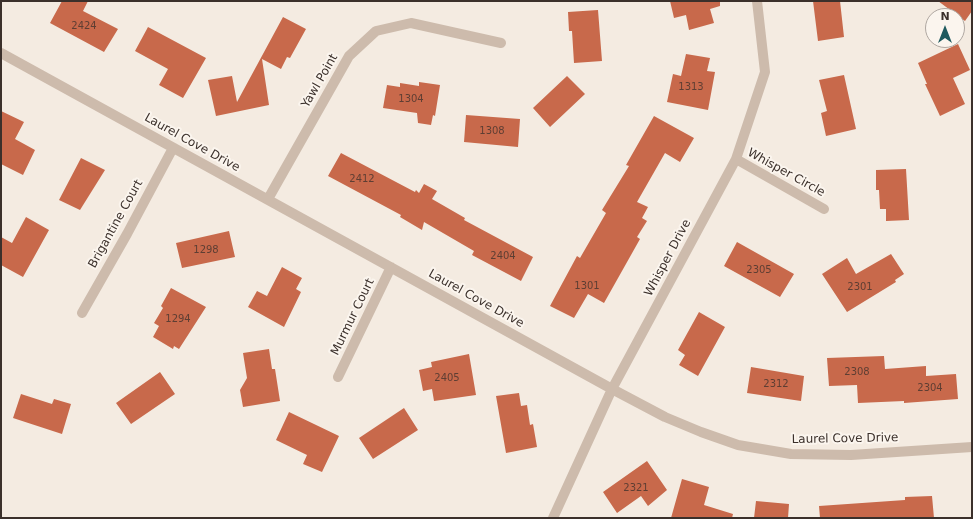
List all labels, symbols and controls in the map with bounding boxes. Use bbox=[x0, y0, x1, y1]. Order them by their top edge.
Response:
north arrow bbox=[925, 8, 965, 48]
text: N bbox=[940, 10, 950, 23]
house number: 2424 bbox=[71, 20, 97, 32]
street label: Yawl Point bbox=[299, 52, 341, 110]
house number: 1313 bbox=[678, 81, 704, 93]
house number: 1304 bbox=[398, 93, 424, 105]
street label: Laurel Cove Drive bbox=[142, 111, 242, 175]
house number: 1308 bbox=[479, 125, 505, 137]
street label: Whisper Circle bbox=[745, 146, 827, 200]
house number: 2412 bbox=[349, 173, 375, 185]
street label: Brigantine Court bbox=[86, 177, 146, 271]
street label: Whisper Drive bbox=[642, 217, 694, 299]
house number: 1298 bbox=[193, 244, 219, 256]
house number: 2404 bbox=[490, 250, 516, 262]
house number: 2305 bbox=[746, 264, 772, 276]
street label: Laurel Cove Drive bbox=[426, 267, 526, 331]
street label: Murmur Court bbox=[328, 276, 378, 358]
house number: 1301 bbox=[574, 280, 600, 292]
house number: 2301 bbox=[847, 281, 873, 293]
house number: 1294 bbox=[165, 313, 191, 325]
house number: 2308 bbox=[844, 366, 870, 378]
house number: 2405 bbox=[434, 372, 460, 384]
house number: 2312 bbox=[763, 378, 789, 390]
house number: 2304 bbox=[917, 382, 943, 394]
street label: Laurel Cove Drive bbox=[791, 431, 899, 447]
house number: 2321 bbox=[623, 482, 649, 494]

